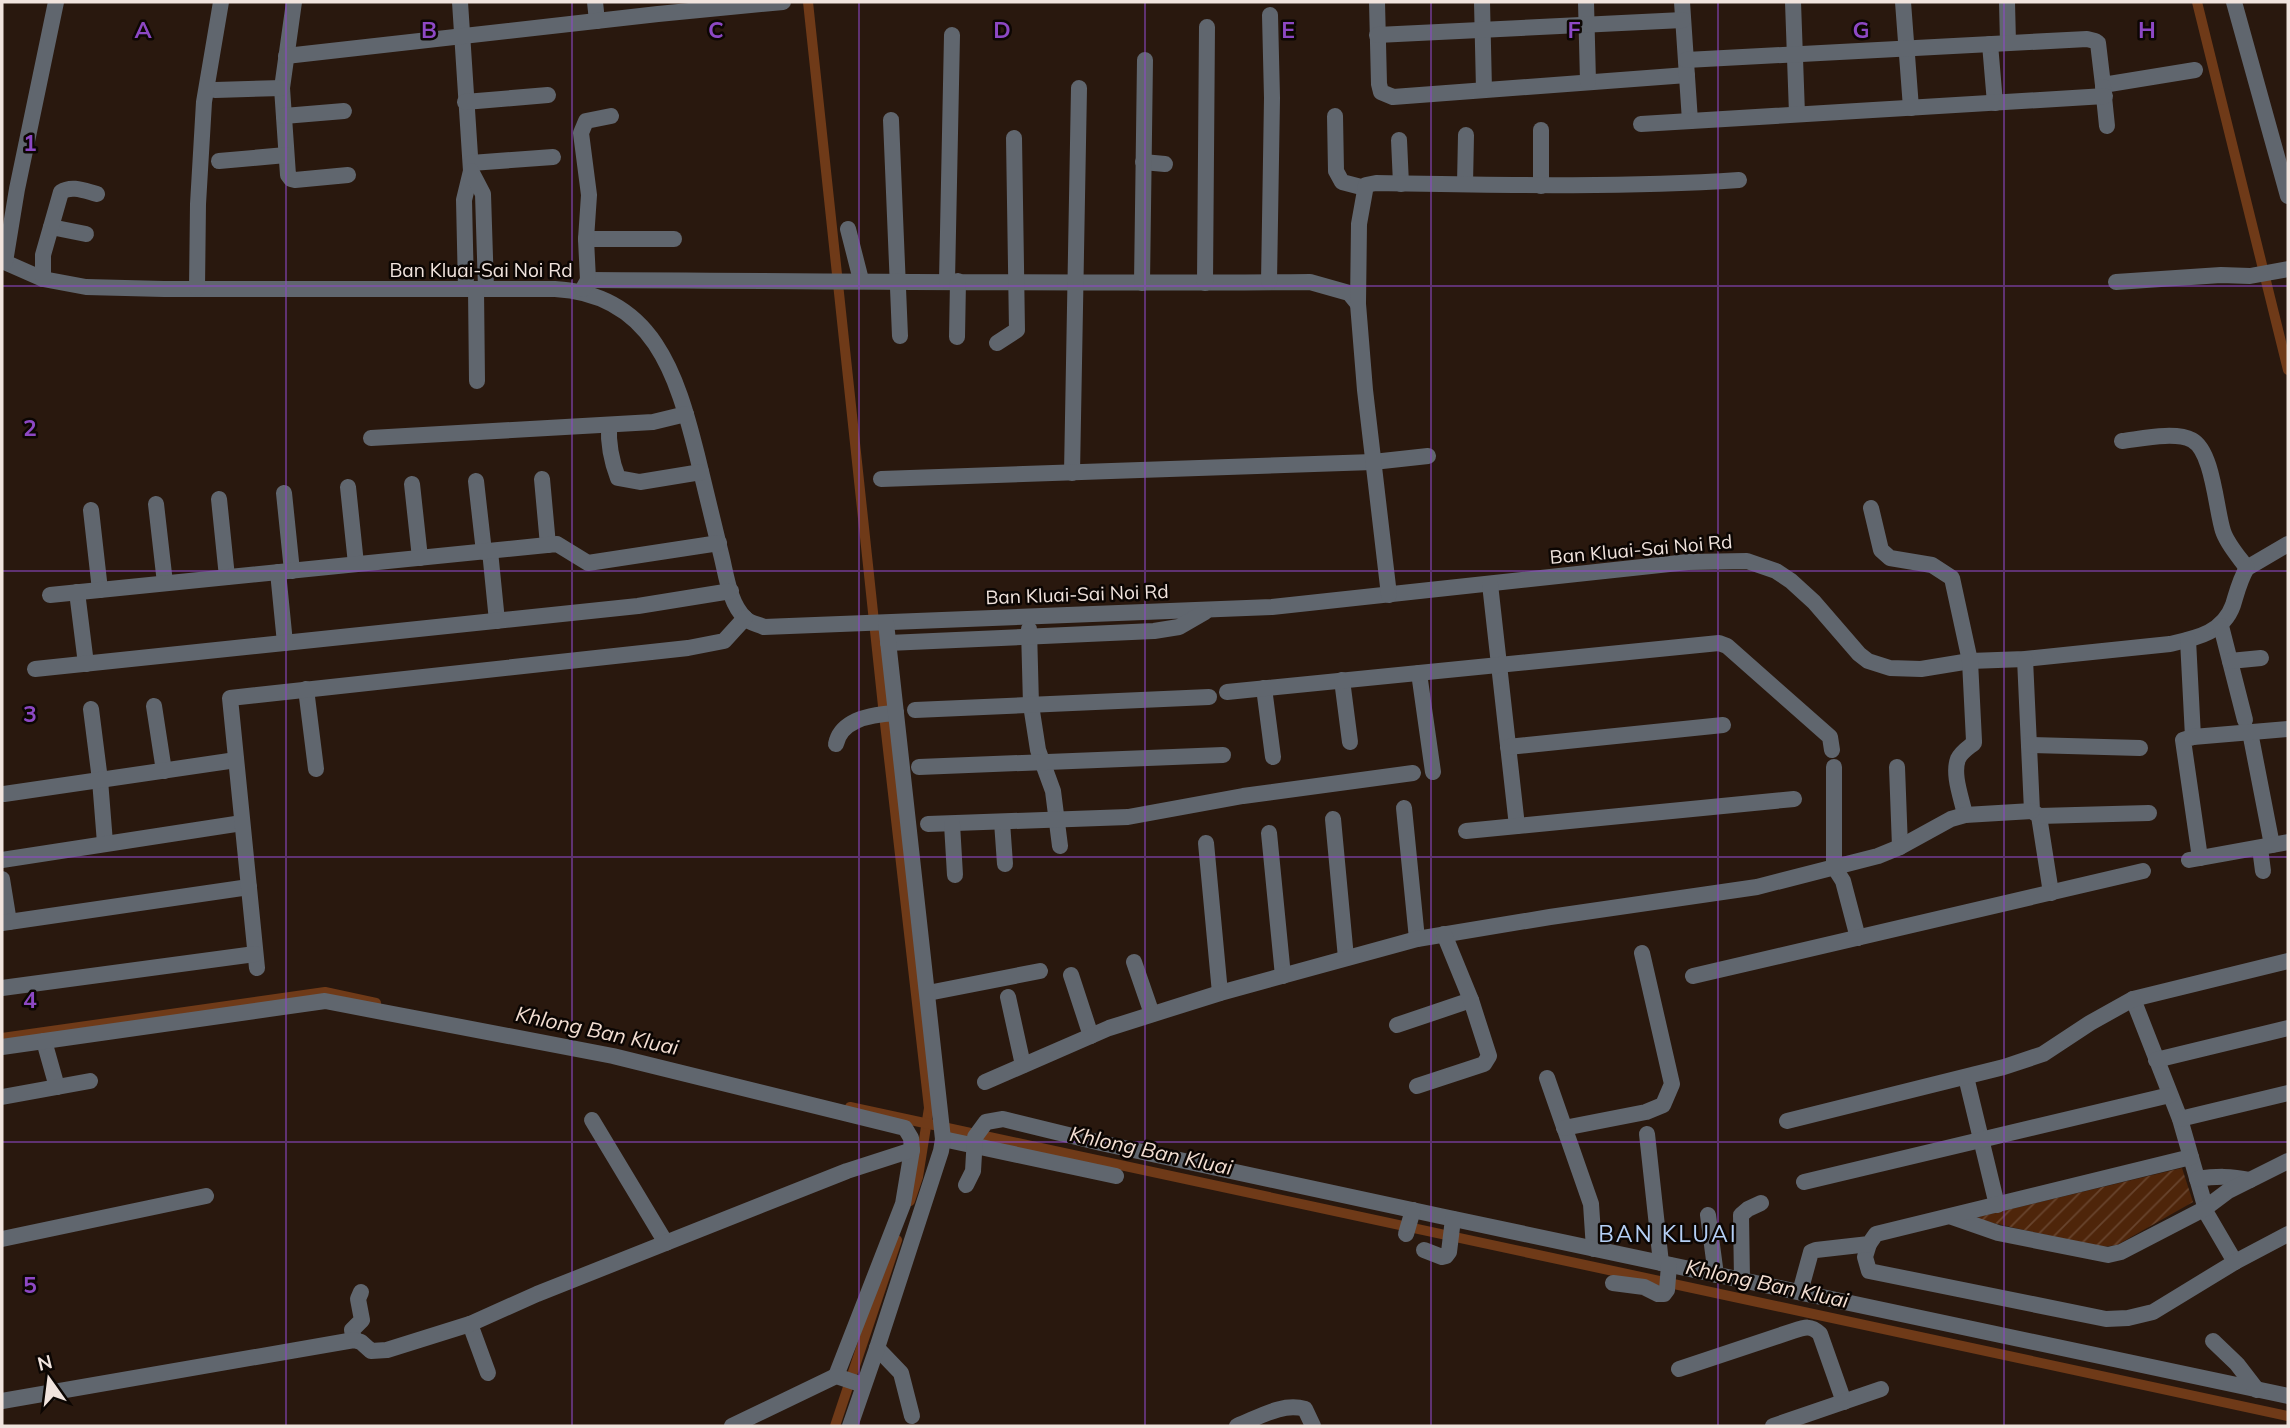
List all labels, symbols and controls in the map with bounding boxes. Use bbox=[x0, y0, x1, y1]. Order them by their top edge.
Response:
text: A bbox=[134, 15, 152, 44]
text: B bbox=[421, 15, 437, 44]
text: C bbox=[708, 15, 724, 44]
text: D bbox=[993, 15, 1011, 44]
text: E bbox=[1281, 15, 1295, 44]
text: F bbox=[1567, 15, 1581, 44]
text: G bbox=[1852, 15, 1870, 44]
text: H bbox=[2138, 15, 2156, 44]
text: 1 bbox=[23, 128, 37, 157]
street label: Ban Kluai-Sai Noi Rd bbox=[389, 258, 573, 282]
text: 2 bbox=[23, 413, 37, 442]
street label: Ban Kluai-Sai Noi Rd bbox=[1549, 529, 1733, 569]
street label: Ban Kluai-Sai Noi Rd bbox=[985, 579, 1169, 609]
text: 3 bbox=[23, 699, 37, 728]
text: 4 bbox=[23, 985, 37, 1014]
water label: Khlong Ban Kluai bbox=[513, 1000, 682, 1060]
water label: Khlong Ban Kluai bbox=[1067, 1120, 1236, 1180]
district label: BAN KLUAI bbox=[1598, 1219, 1738, 1248]
water label: Khlong Ban Kluai bbox=[1683, 1253, 1852, 1313]
text: 5 bbox=[23, 1270, 37, 1299]
north arrow bbox=[14, 1344, 84, 1414]
text: N bbox=[35, 1349, 55, 1376]

